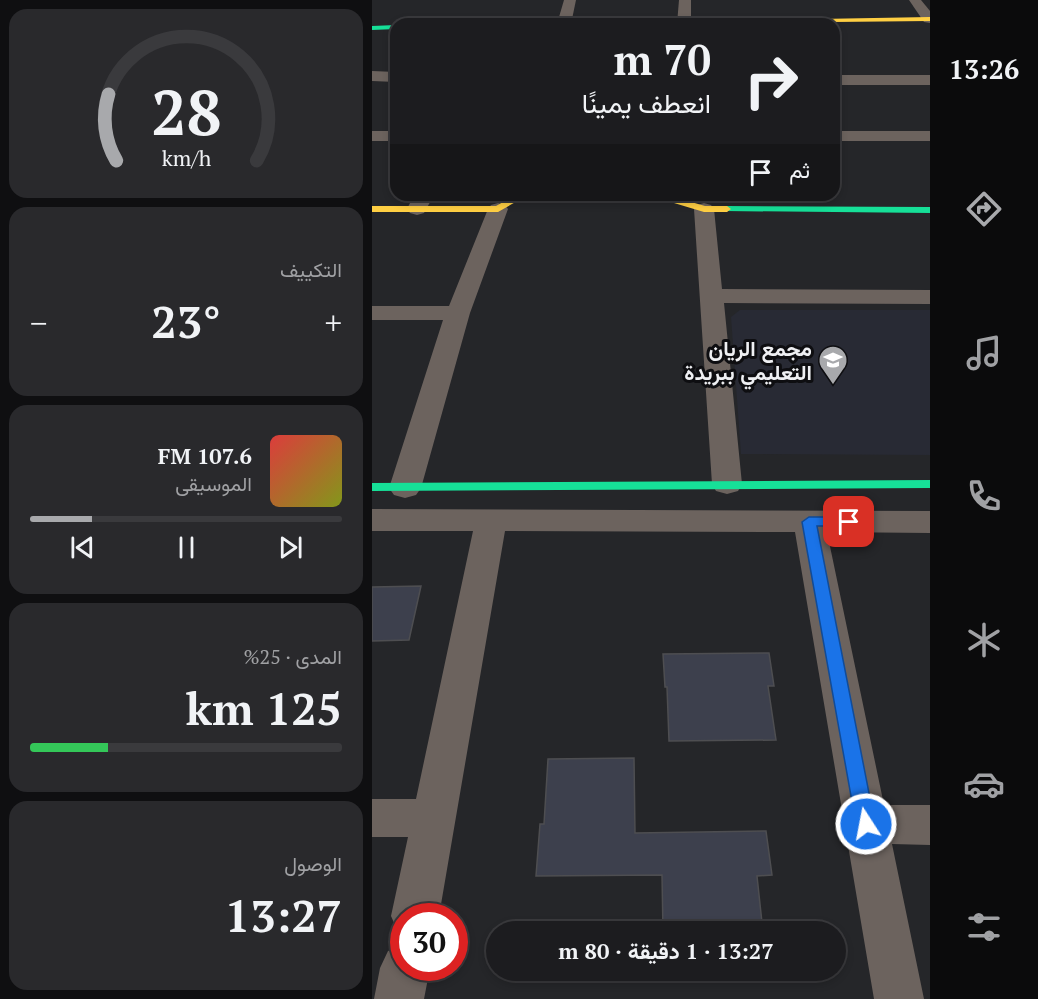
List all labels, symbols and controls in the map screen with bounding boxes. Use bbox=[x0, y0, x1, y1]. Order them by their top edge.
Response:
text: 70 m bbox=[613, 31, 711, 87]
icon: right bbox=[732, 42, 810, 120]
text: 13:26 bbox=[949, 51, 1019, 87]
text: 28 bbox=[151, 70, 221, 153]
text: انعطف يمينًا bbox=[582, 85, 711, 121]
text: km/h bbox=[161, 144, 211, 172]
text: ثم bbox=[789, 155, 810, 184]
icon: arrive bbox=[744, 156, 777, 189]
icon: directions bbox=[963, 188, 1005, 230]
text: التكييف bbox=[280, 256, 342, 283]
text: 23° bbox=[151, 291, 221, 351]
text: − bbox=[30, 301, 48, 344]
text: + bbox=[324, 301, 342, 344]
icon: music bbox=[963, 332, 1005, 374]
place label: مجمع الريان التعليمي ببريدة bbox=[684, 334, 812, 390]
school or university icon: مجمع الريان التعليمي ببريدة bbox=[817, 344, 849, 386]
text: 107.6 FM bbox=[158, 441, 252, 470]
text: الموسيقى bbox=[175, 470, 252, 497]
icon: phone bbox=[963, 475, 1005, 517]
pin bbox=[823, 496, 874, 547]
icon: arrive bbox=[832, 505, 865, 538]
icon: previous bbox=[66, 531, 99, 564]
icon: pause bbox=[170, 531, 203, 564]
icon: next bbox=[274, 531, 307, 564]
icon: climate bbox=[963, 619, 1005, 661]
text: المدى · 25% bbox=[243, 643, 342, 670]
text: 125 km bbox=[186, 678, 342, 738]
icon: car bbox=[963, 763, 1005, 805]
position arrow bbox=[834, 792, 898, 856]
text: الوصول bbox=[284, 850, 342, 877]
text: 13:27 bbox=[225, 885, 342, 945]
speed limit sign: 30 bbox=[390, 903, 468, 981]
icon: filters bbox=[963, 906, 1005, 948]
text: 13:27 · 1 دقيقة · 80 m bbox=[558, 936, 774, 965]

